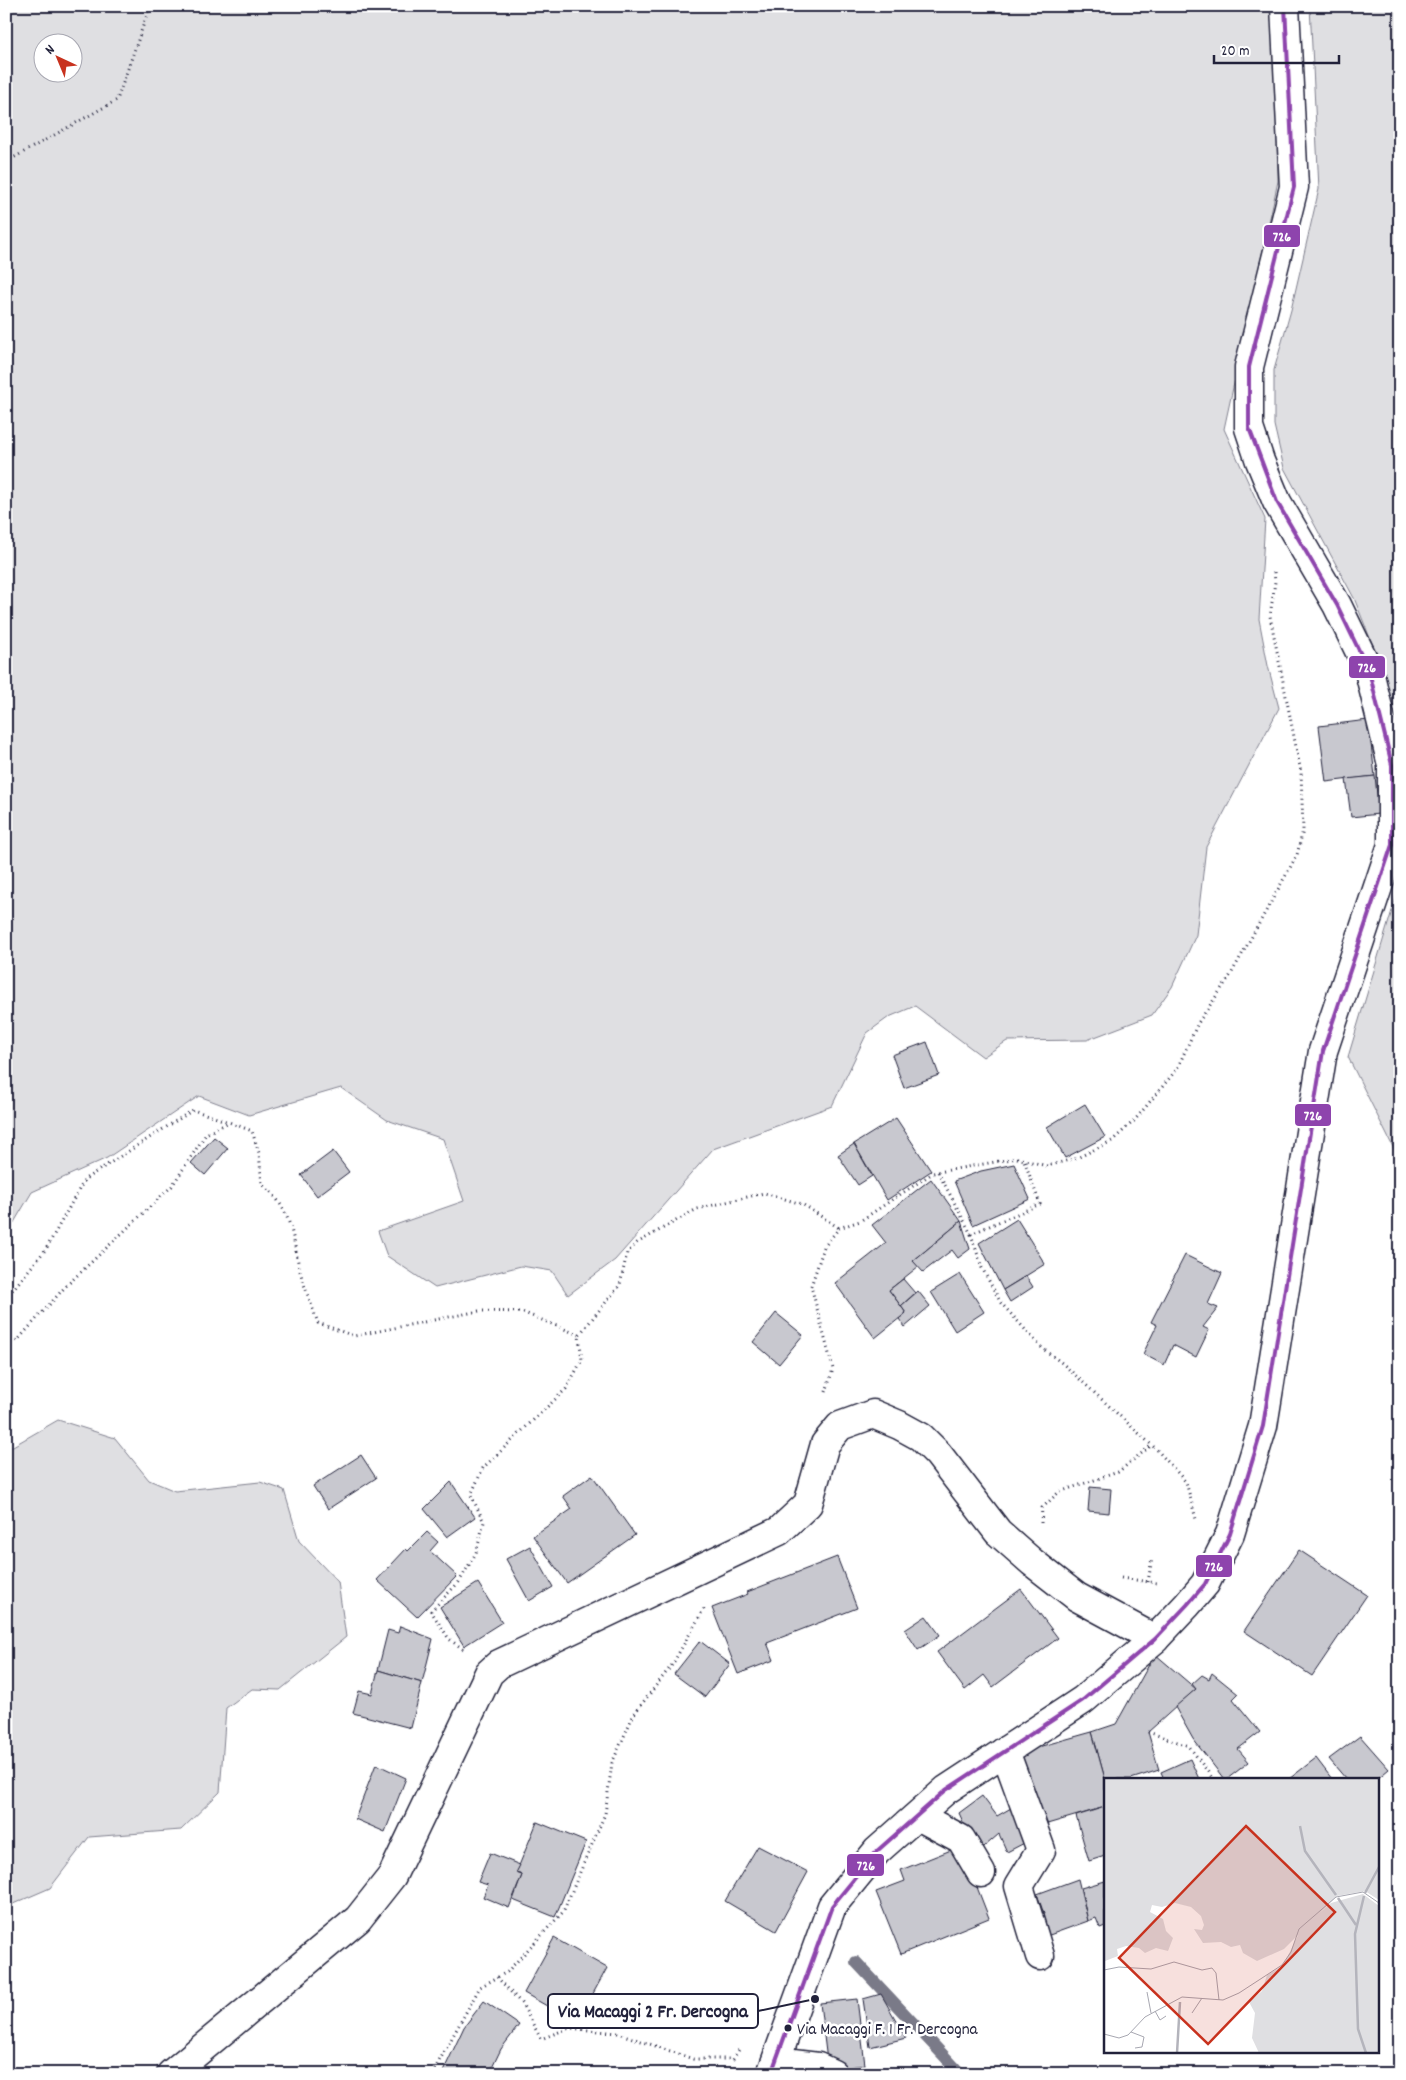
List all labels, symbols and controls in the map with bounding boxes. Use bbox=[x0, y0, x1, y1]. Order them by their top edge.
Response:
north arrow bbox=[32, 32, 82, 82]
scale bar bbox=[1214, 32, 1338, 64]
text: N bbox=[41, 40, 60, 60]
text: 20 m bbox=[1221, 41, 1249, 63]
line badge: 726 bbox=[1263, 224, 1301, 248]
text: 726 bbox=[1273, 228, 1291, 248]
line badge: 726 bbox=[1348, 655, 1386, 679]
text: 726 bbox=[1358, 659, 1376, 679]
line badge: 726 bbox=[1294, 1103, 1332, 1127]
text: 726 bbox=[1304, 1107, 1322, 1127]
line badge: 726 bbox=[1195, 1554, 1233, 1578]
text: 726 bbox=[1205, 1558, 1223, 1578]
inset map bbox=[1104, 1778, 1378, 2052]
line badge: 726 bbox=[846, 1853, 885, 1877]
text: 726 bbox=[857, 1857, 875, 1877]
callout: Via Macaggi 2 Fr. Dercogna bbox=[548, 1994, 758, 2028]
text: Via Macaggi 2 Fr. Dercogna bbox=[558, 2000, 749, 2027]
place label: Via Macaggi F. 1 Fr. Dercogna bbox=[797, 2019, 979, 2043]
marker: Via Macaggi F. 1 Fr. Dercogna bbox=[783, 2023, 793, 2033]

